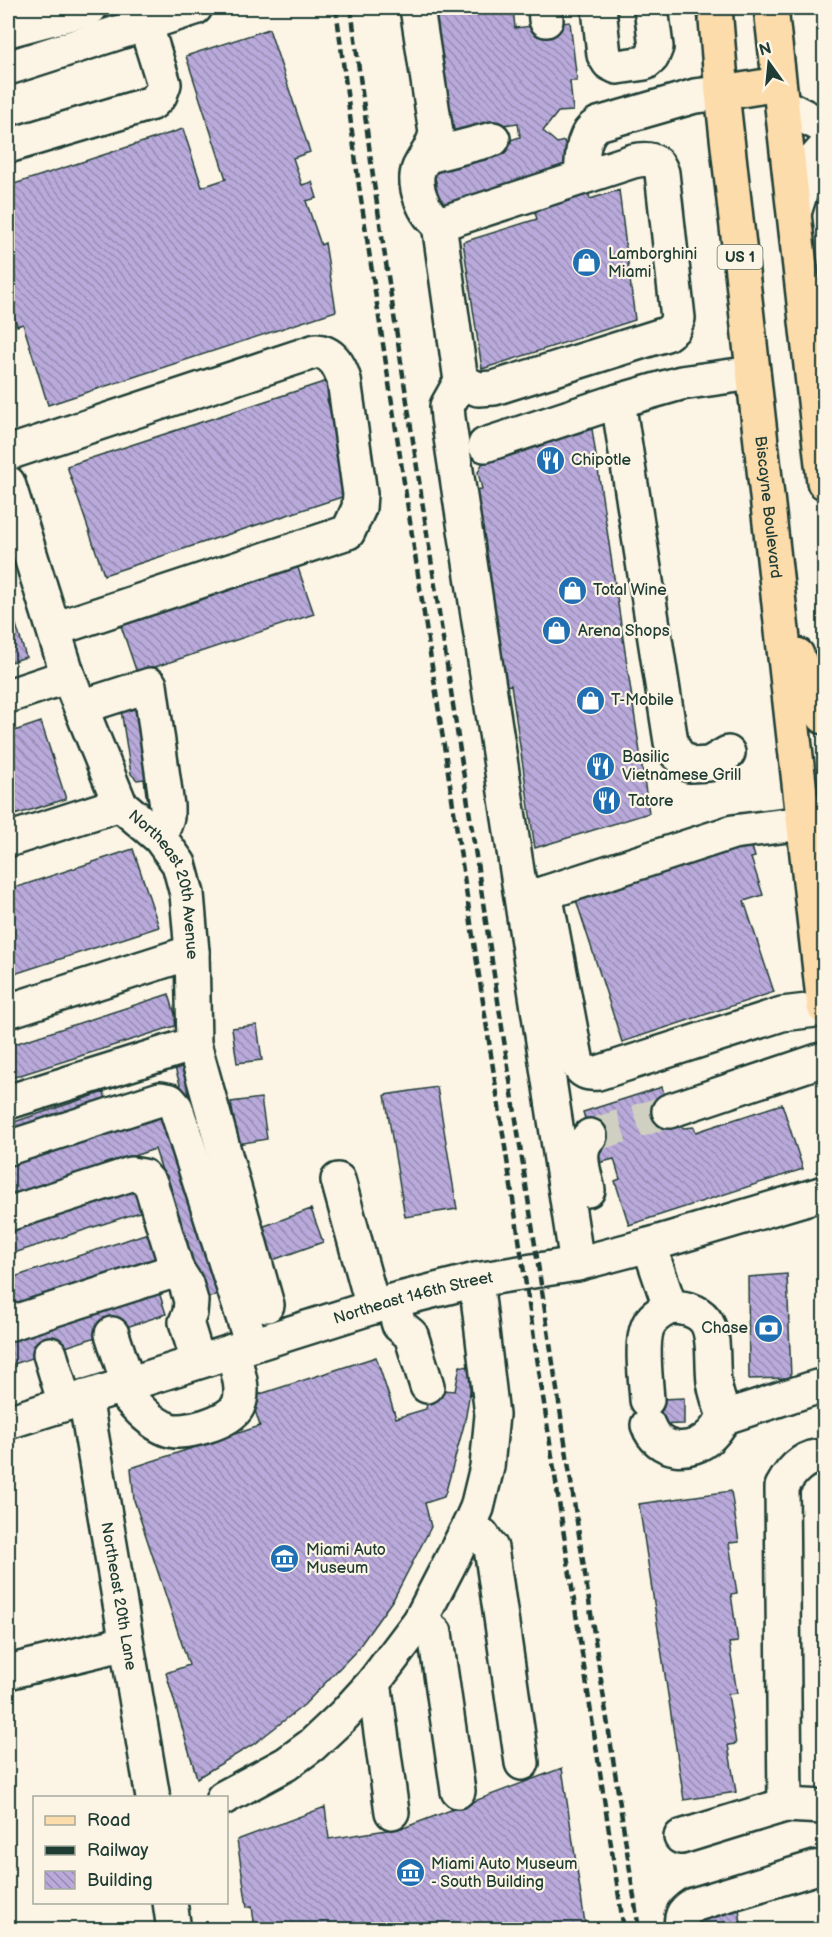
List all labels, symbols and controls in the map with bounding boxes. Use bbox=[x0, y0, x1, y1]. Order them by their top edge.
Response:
north arrow bbox=[739, 33, 799, 93]
text: N bbox=[757, 39, 774, 61]
place label: Lamborghini Miami bbox=[608, 245, 697, 282]
road number: US 1 bbox=[718, 245, 762, 269]
shop icon: Lamborghini Miami bbox=[571, 247, 603, 279]
street label: Biscayne Boulevard bbox=[751, 435, 786, 579]
restaurant icon: Chipotle bbox=[534, 444, 566, 476]
place label: Chipotle bbox=[571, 451, 632, 470]
shop icon: Total Wine bbox=[556, 574, 588, 606]
place label: Total Wine bbox=[593, 581, 667, 600]
shop icon: Arena Shops bbox=[541, 615, 573, 647]
place label: Arena Shops bbox=[578, 622, 670, 641]
shop icon: T-Mobile bbox=[574, 684, 606, 716]
place label: T-Mobile bbox=[611, 691, 674, 710]
place label: Basilic Vietnamese Grill bbox=[622, 748, 741, 785]
restaurant icon: Basilic Vietnamese Grill bbox=[585, 750, 617, 782]
restaurant icon: Tatore bbox=[591, 785, 623, 817]
place label: Tatore bbox=[628, 792, 674, 811]
street label: Northeast 20th Avenue bbox=[125, 806, 202, 960]
street label: Northeast 146th Street bbox=[331, 1268, 494, 1328]
bank icon: Chase bbox=[753, 1312, 785, 1344]
place label: Chase bbox=[701, 1319, 748, 1338]
street label: Northeast 20th Lane bbox=[97, 1521, 141, 1672]
place label: Miami Auto Museum bbox=[306, 1541, 386, 1578]
museum icon: Miami Auto Museum bbox=[269, 1543, 301, 1575]
legend bbox=[33, 1796, 228, 1904]
text: Road bbox=[87, 1810, 131, 1831]
text: Railway bbox=[87, 1840, 149, 1861]
place label: Miami Auto Museum - South Building bbox=[431, 1855, 578, 1892]
museum icon: Miami Auto Museum - South Building bbox=[394, 1857, 426, 1889]
text: Building bbox=[87, 1870, 153, 1891]

